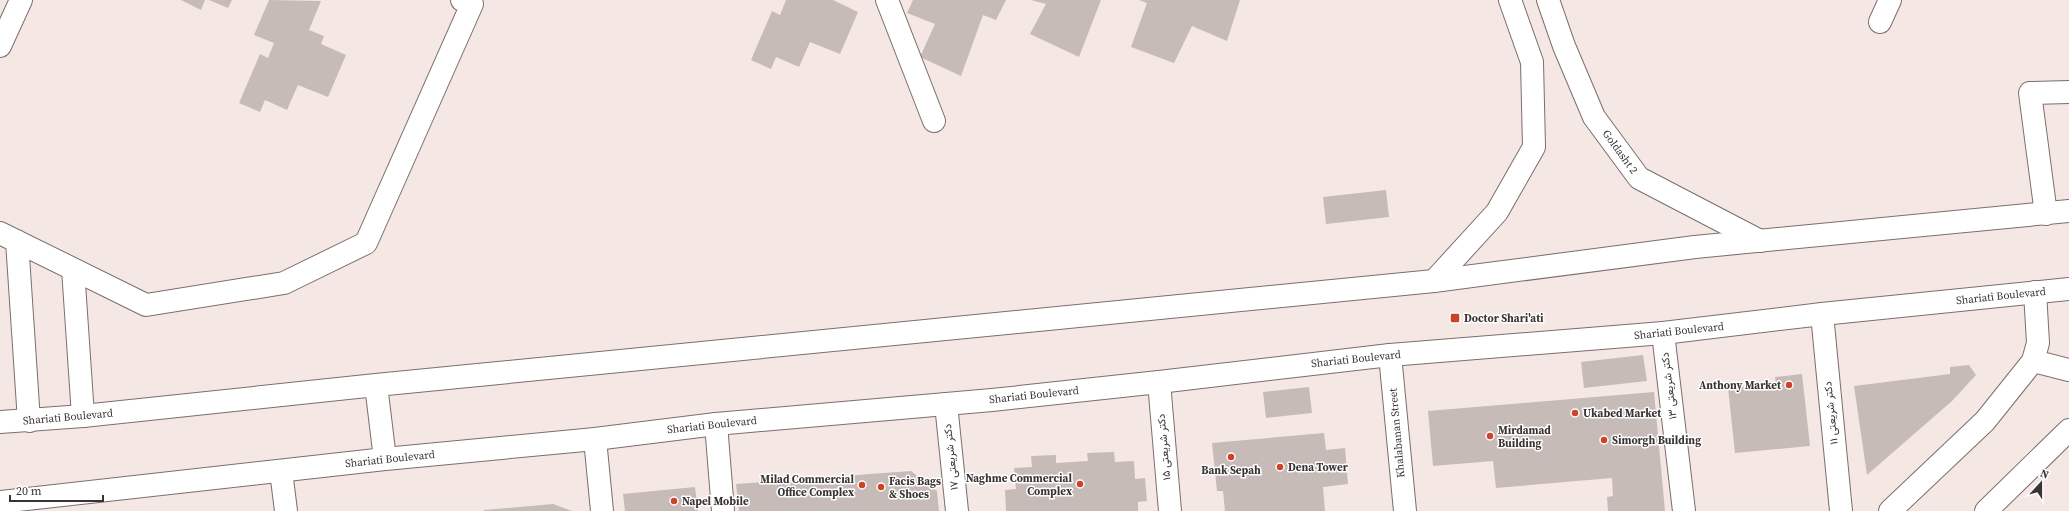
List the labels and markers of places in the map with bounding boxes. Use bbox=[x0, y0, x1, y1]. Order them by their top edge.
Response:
place label: Doctor Shari'ati bbox=[1464, 311, 1544, 326]
marker: Doctor Shari'ati bbox=[1449, 312, 1461, 324]
place label: Anthony Market bbox=[1699, 378, 1782, 393]
marker: Anthony Market bbox=[1784, 380, 1794, 390]
place label: Ukabed Market bbox=[1583, 406, 1662, 421]
marker: Ukabed Market bbox=[1570, 408, 1580, 418]
place label: Mirdamad Building bbox=[1498, 423, 1551, 451]
marker: Mirdamad Building bbox=[1485, 431, 1495, 441]
place label: Simorgh Building bbox=[1612, 433, 1701, 448]
marker: Simorgh Building bbox=[1599, 435, 1609, 445]
marker: Bank Sepah bbox=[1226, 452, 1236, 462]
place label: Dena Tower bbox=[1288, 460, 1349, 475]
marker: Dena Tower bbox=[1275, 462, 1285, 472]
place label: Bank Sepah bbox=[1201, 463, 1261, 478]
place label: Naghme Commercial Complex bbox=[966, 471, 1072, 499]
place label: Milad Commercial Office Complex bbox=[760, 472, 854, 500]
place label: Facis Bags & Shoes bbox=[889, 474, 941, 502]
marker: Naghme Commercial Complex bbox=[1075, 479, 1085, 489]
marker: Milad Commercial Office Complex bbox=[857, 480, 867, 490]
marker: Facis Bags & Shoes bbox=[876, 482, 886, 492]
place label: Napel Mobile bbox=[682, 494, 749, 509]
marker: Napel Mobile bbox=[669, 496, 679, 506]

